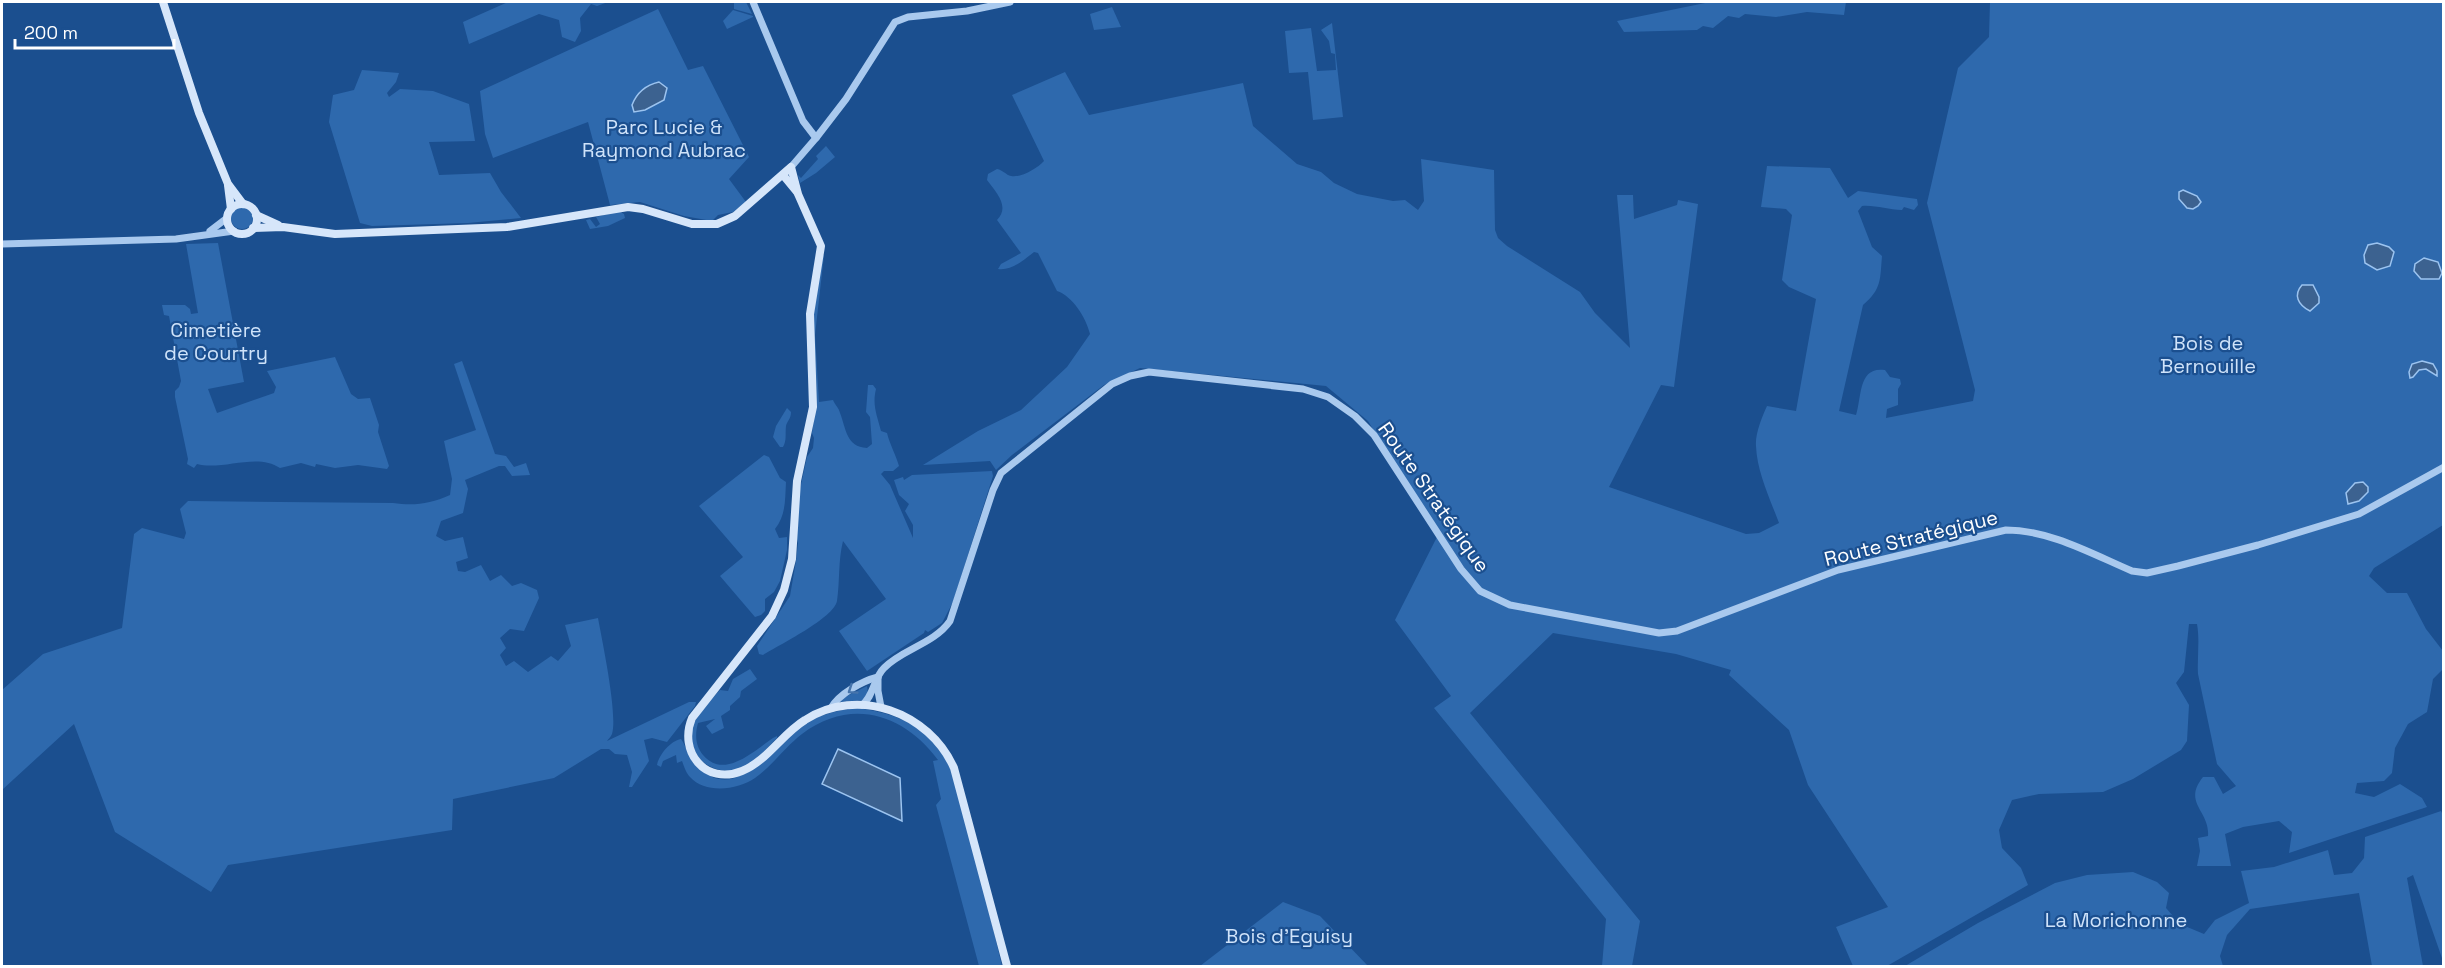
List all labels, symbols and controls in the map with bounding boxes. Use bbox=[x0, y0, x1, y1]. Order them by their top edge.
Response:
scale bar bbox=[15, 12, 174, 50]
text: 200 m bbox=[24, 21, 78, 44]
park label: Parc Lucie & Raymond Aubrac bbox=[582, 114, 746, 163]
park label: Cimetière de Courtry bbox=[164, 317, 268, 366]
park label: Bois de Bernouille bbox=[2160, 330, 2256, 379]
street label: Route Stratégique bbox=[1372, 417, 1496, 577]
street label: Route Stratégique bbox=[1822, 504, 2000, 572]
one-way arrow bbox=[848, 683, 859, 694]
park label: La Morichonne bbox=[2045, 907, 2187, 933]
park label: Bois d'Eguisy bbox=[1225, 923, 1353, 949]

